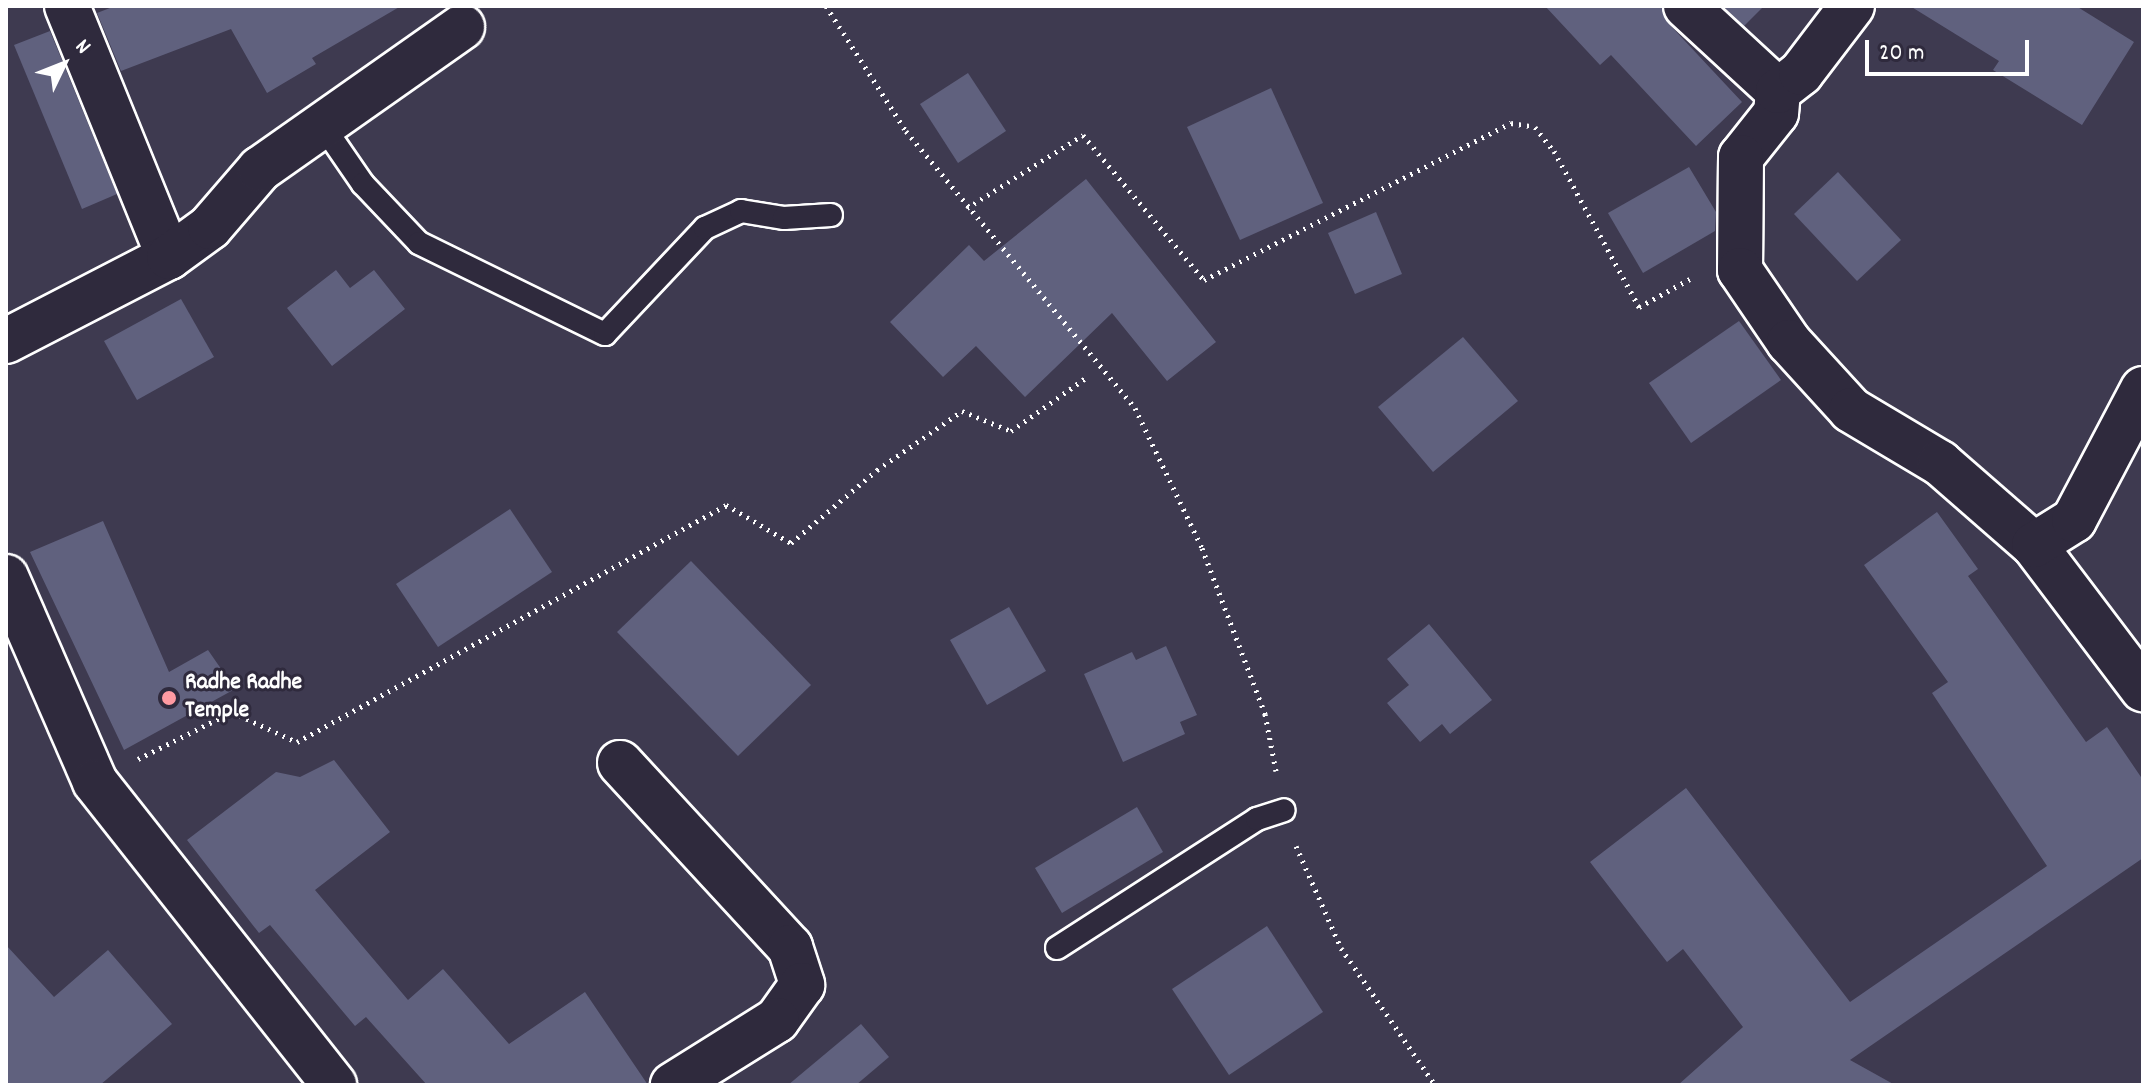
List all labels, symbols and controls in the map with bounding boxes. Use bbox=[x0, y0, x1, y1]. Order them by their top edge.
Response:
north arrow bbox=[24, 24, 104, 104]
scale bar bbox=[1869, 24, 2033, 74]
text: N bbox=[67, 33, 97, 62]
text: 20 m bbox=[1879, 37, 1925, 71]
place label: Radhe Radhe Temple bbox=[185, 670, 302, 726]
marker: Radhe Radhe Temple bbox=[160, 689, 178, 707]

